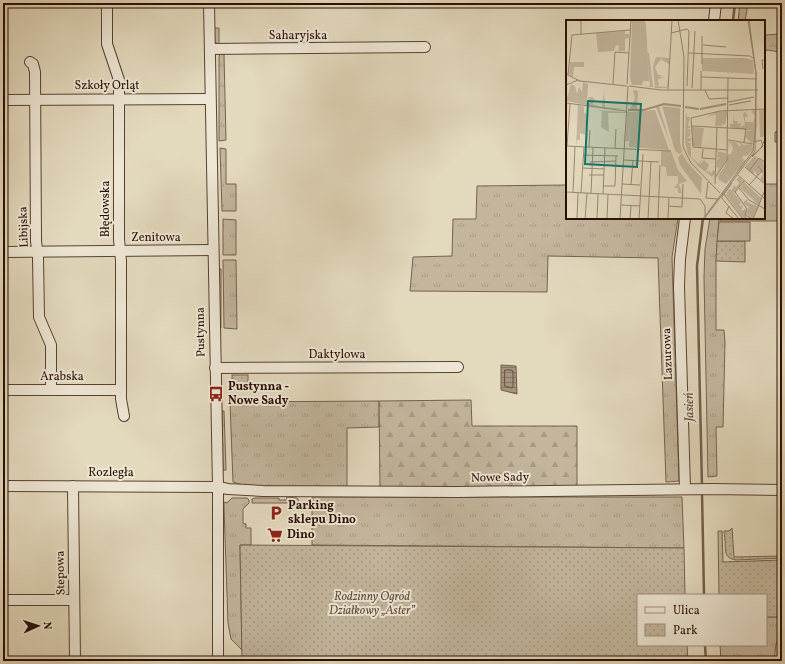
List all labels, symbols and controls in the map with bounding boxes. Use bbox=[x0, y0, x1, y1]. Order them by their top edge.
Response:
inset map bbox=[566, 20, 765, 219]
street label: Saharyjska bbox=[269, 28, 327, 44]
street label: Szkoły Orląt bbox=[75, 78, 139, 94]
street label: Błędowska bbox=[98, 181, 114, 237]
street label: Libijska bbox=[15, 206, 33, 248]
street label: Zenitowa bbox=[131, 230, 181, 246]
street label: Pustynna bbox=[193, 307, 209, 357]
street label: Lazurowa bbox=[659, 328, 677, 380]
street label: Daktylowa bbox=[308, 347, 366, 363]
street label: Arabska bbox=[40, 369, 84, 385]
place label: Pustynna - Nowe Sady bbox=[228, 379, 289, 409]
bus stop icon: Pustynna - Nowe Sady bbox=[207, 385, 225, 403]
water label: Jasień bbox=[681, 392, 699, 424]
street label: Rozległa bbox=[88, 465, 134, 481]
street label: Nowe Sady bbox=[471, 469, 530, 487]
place label: Parking sklepu Dino bbox=[288, 498, 356, 528]
parking icon: Parking sklepu Dino bbox=[267, 504, 285, 522]
supermarket icon: Dino bbox=[266, 526, 284, 544]
place label: Dino bbox=[287, 527, 315, 543]
street label: Stepowa bbox=[53, 550, 69, 596]
park label: Rodzinny Ogród Działkowy „Aster” bbox=[329, 589, 416, 619]
legend bbox=[637, 594, 767, 646]
text: Ulica bbox=[673, 603, 700, 619]
north arrow bbox=[18, 606, 58, 646]
text: N bbox=[39, 621, 54, 630]
text: Park bbox=[673, 623, 698, 639]

